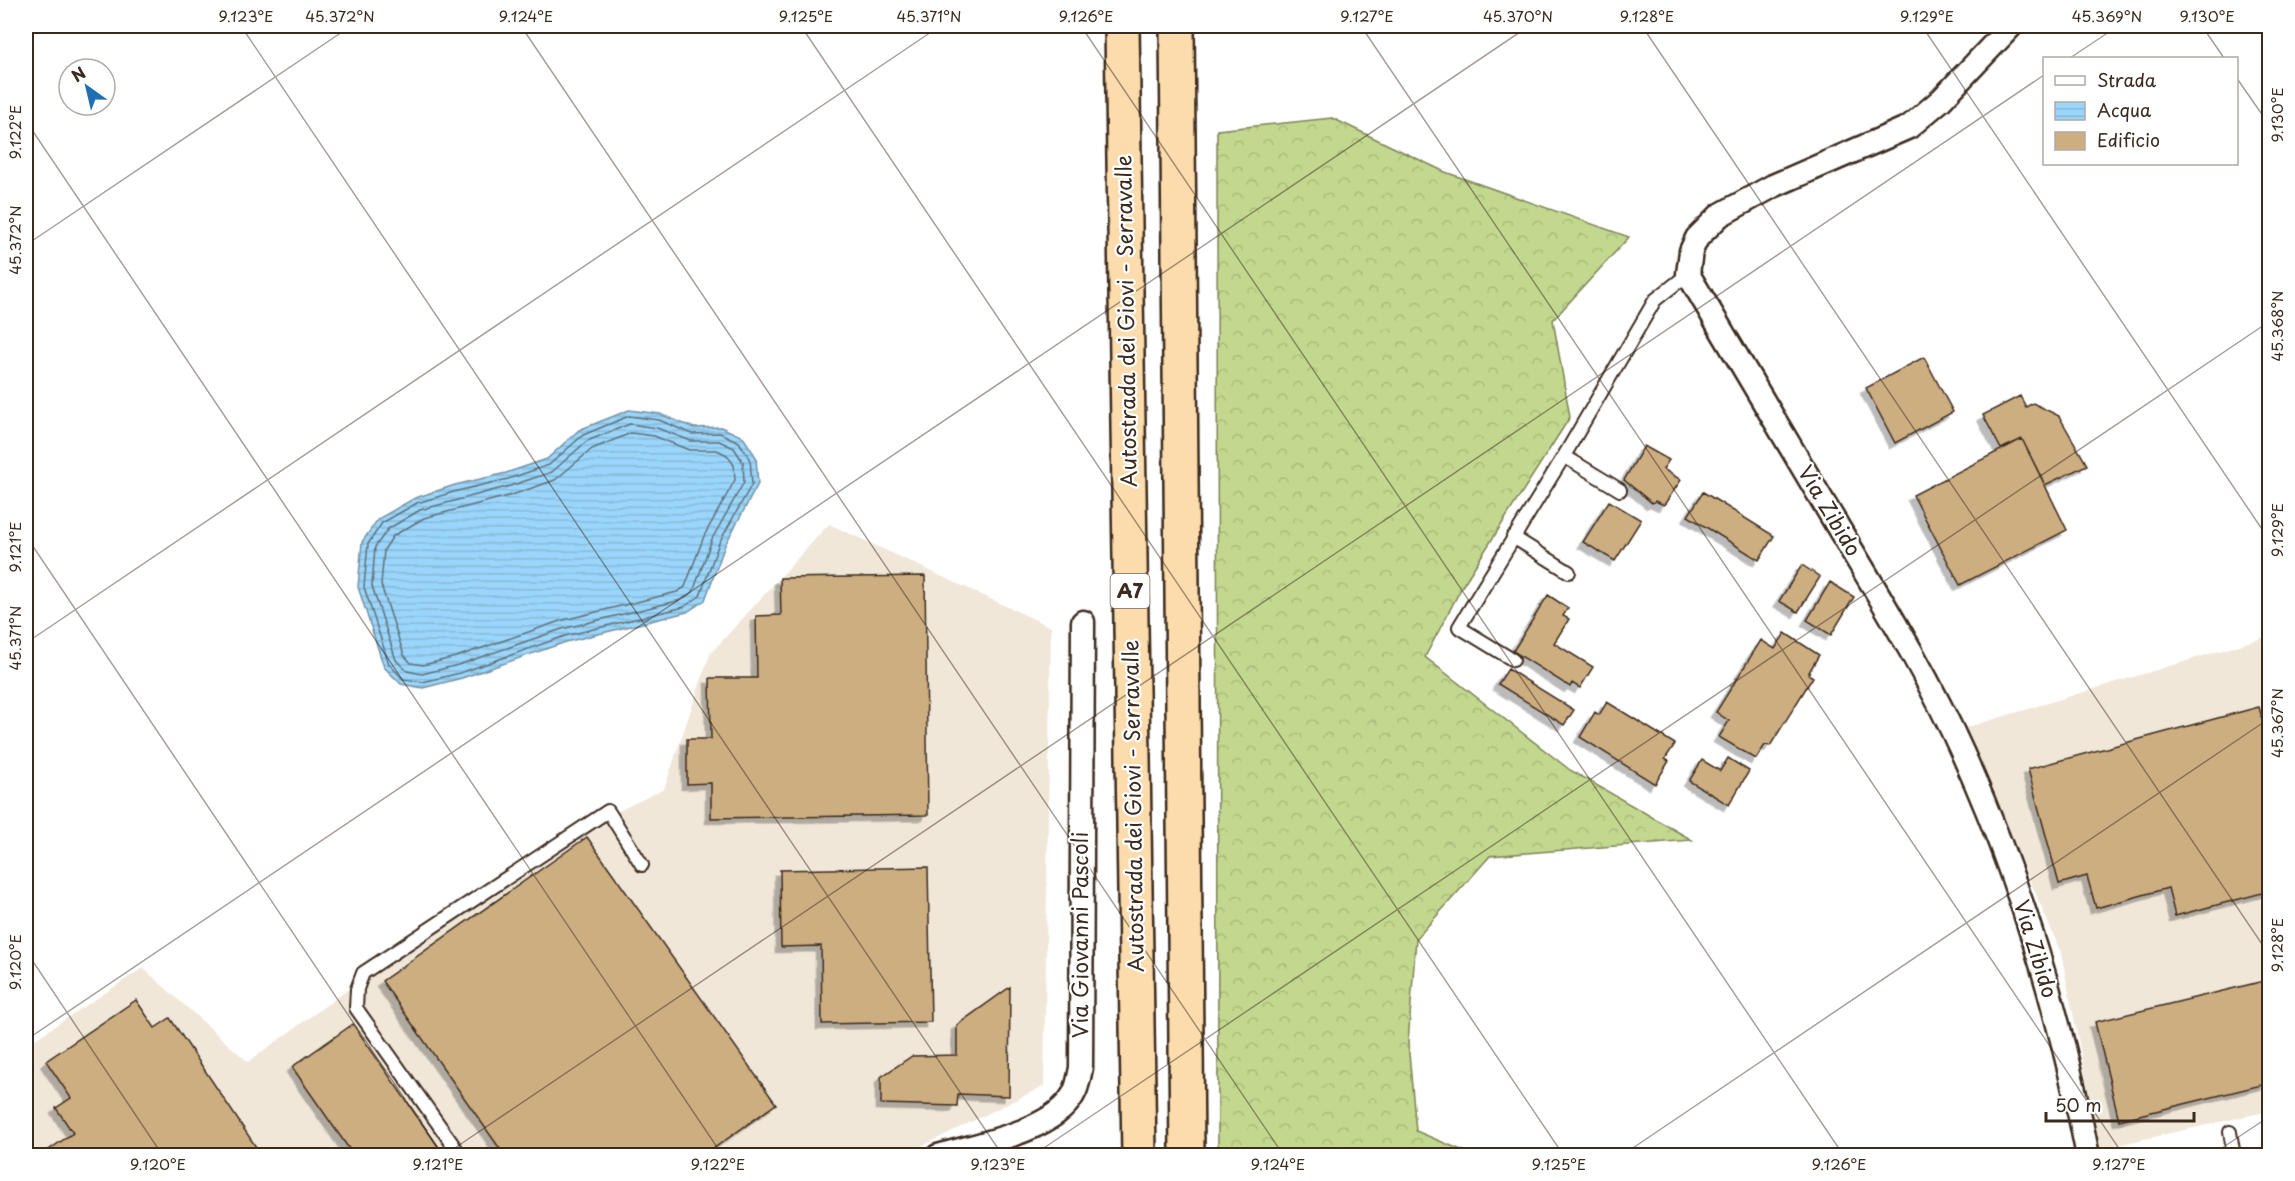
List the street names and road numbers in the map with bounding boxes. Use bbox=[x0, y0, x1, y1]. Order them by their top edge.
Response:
street label: Autostrada dei Giovi - Serravalle bbox=[1106, 155, 1144, 487]
street label: Via Zibido bbox=[1791, 458, 1871, 562]
road number: A7 bbox=[1110, 574, 1150, 608]
street label: Autostrada dei Giovi - Serravalle bbox=[1113, 640, 1151, 972]
street label: Via Giovanni Pascoli bbox=[1063, 832, 1095, 1038]
street label: Via Zibido bbox=[2007, 895, 2067, 1002]

